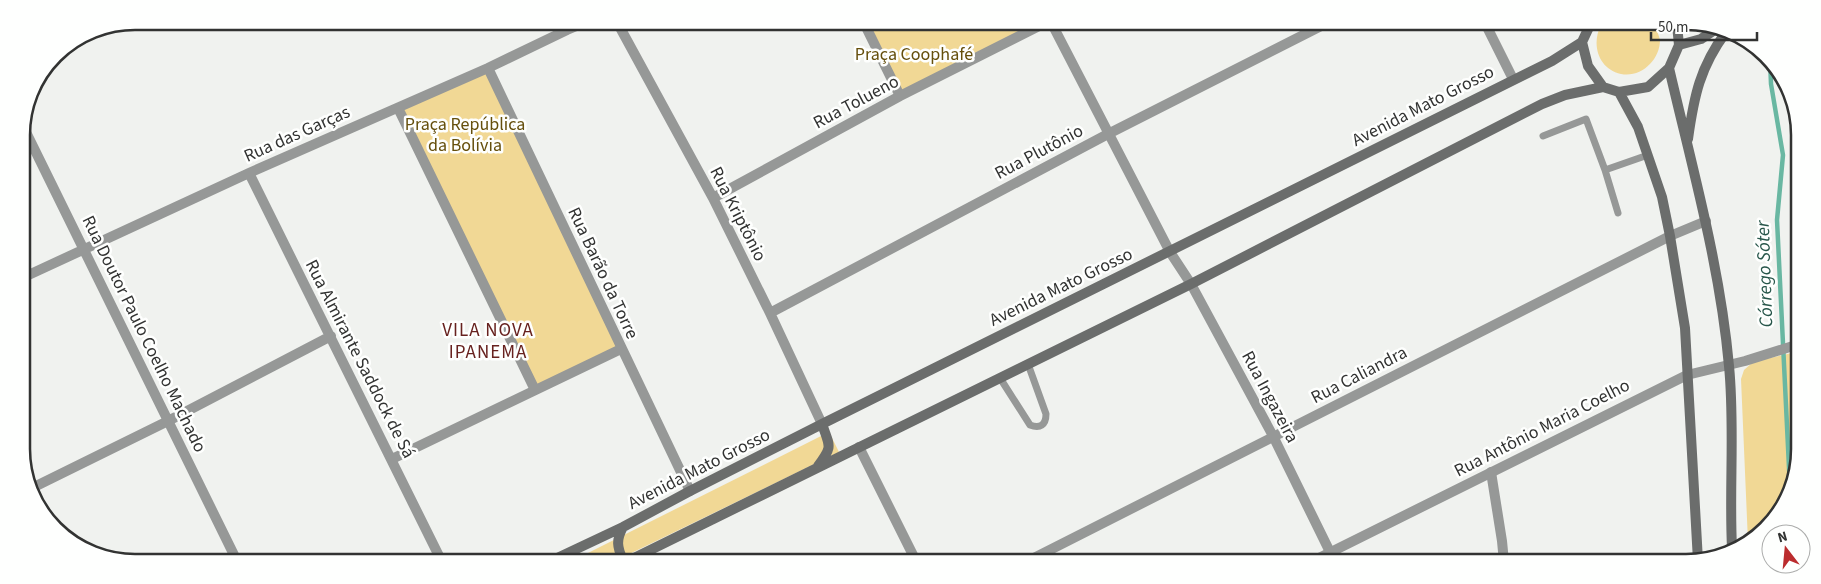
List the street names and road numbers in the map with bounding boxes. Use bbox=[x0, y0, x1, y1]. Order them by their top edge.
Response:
street label: Avenida Mato Grosso bbox=[1348, 59, 1498, 153]
street label: Rua Tolueno bbox=[809, 69, 903, 135]
street label: Rua das Garças bbox=[240, 99, 354, 169]
street label: Rua Plutônio bbox=[990, 118, 1088, 186]
street label: Rua Kriptônio bbox=[703, 162, 773, 266]
street label: Rua Barão da Torre bbox=[562, 203, 645, 343]
street label: Rua Doutor Paulo Coelho Machado bbox=[76, 211, 212, 457]
street label: Avenida Mato Grosso bbox=[985, 241, 1137, 333]
street label: Rua Almirante Saddock de Sá bbox=[299, 255, 421, 463]
street label: Rua Caliandra bbox=[1307, 340, 1411, 410]
street label: Rua Ingazeira bbox=[1235, 347, 1305, 447]
street label: Rua Antônio Maria Coelho bbox=[1450, 373, 1634, 483]
street label: Avenida Mato Grosso bbox=[624, 422, 774, 516]

